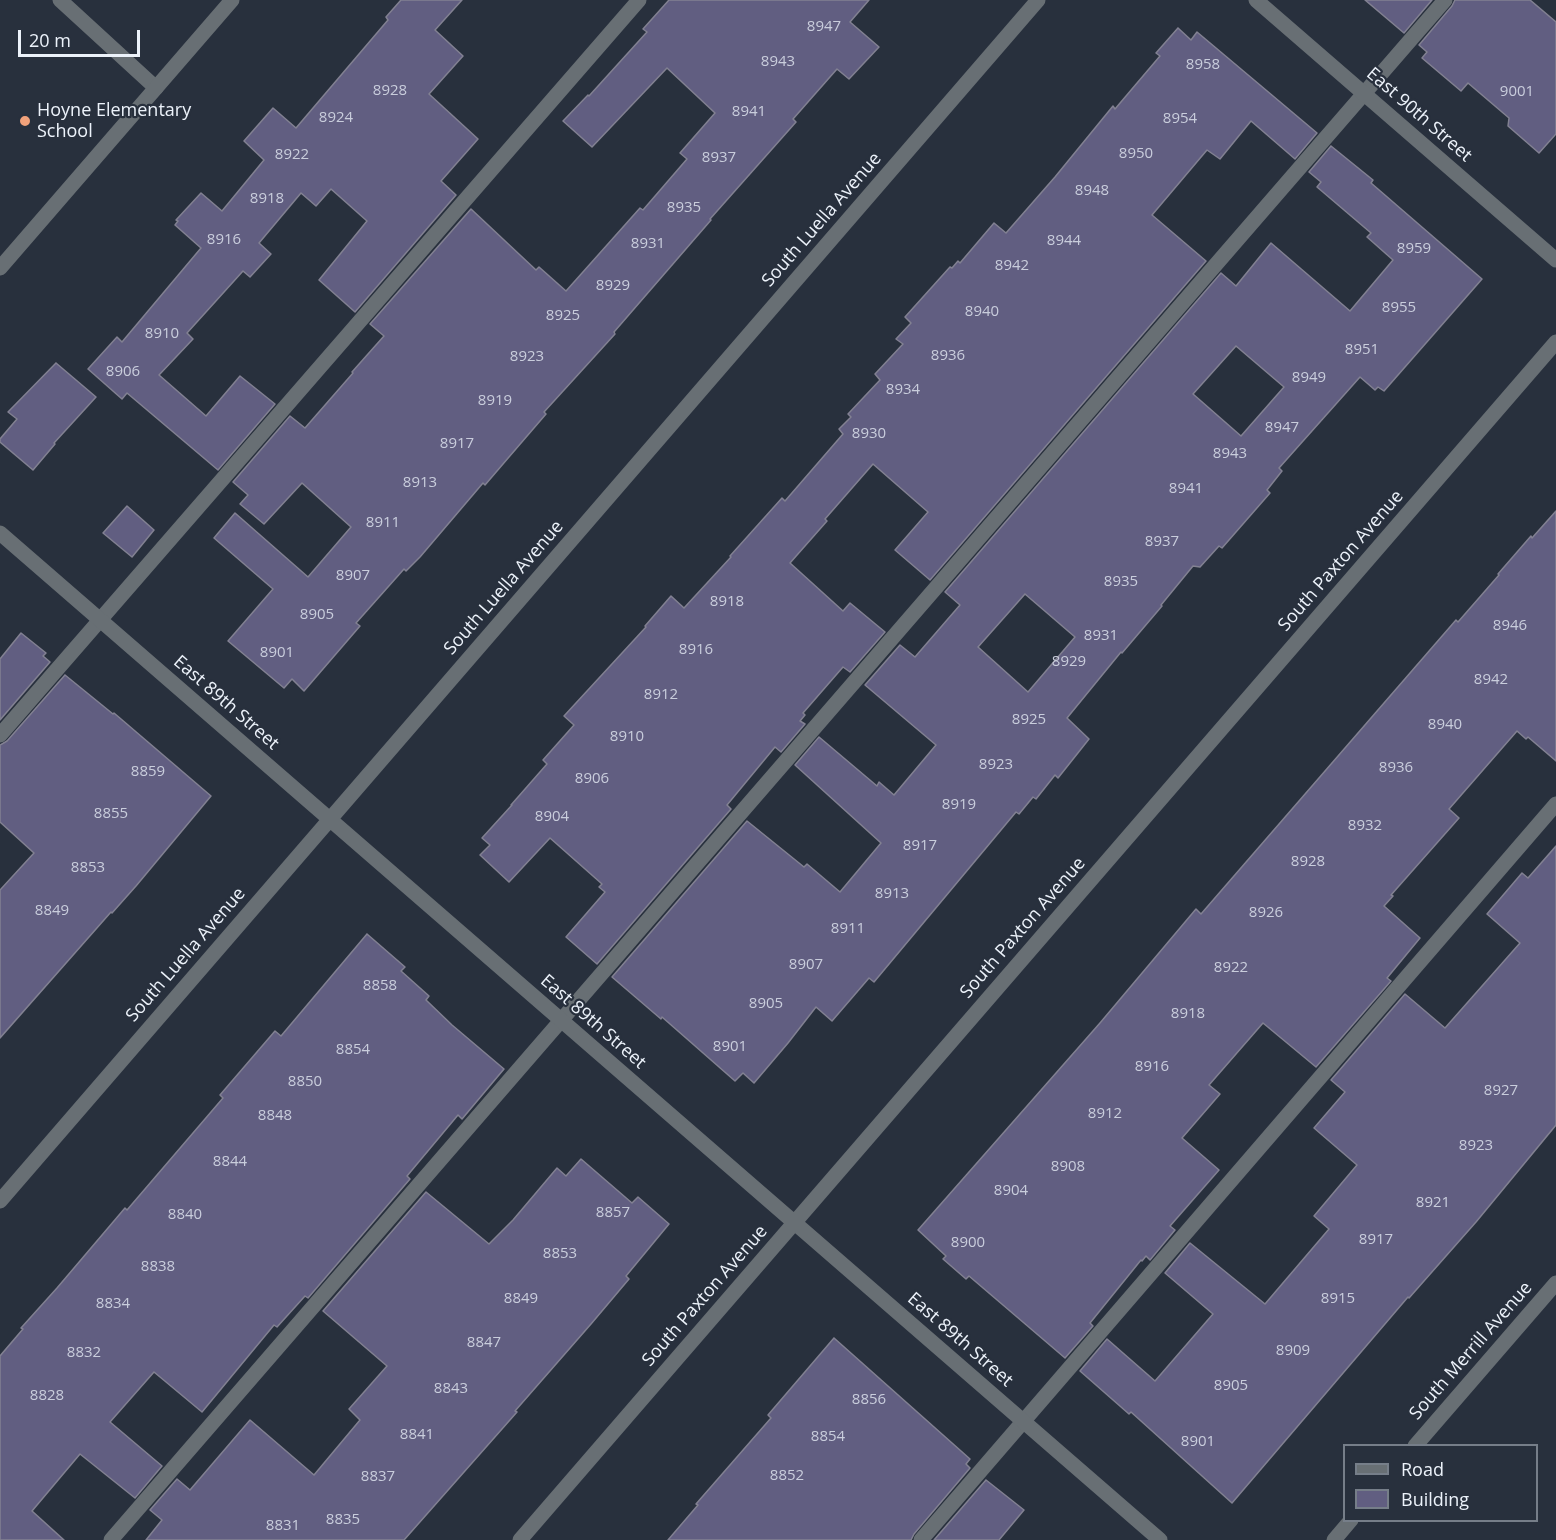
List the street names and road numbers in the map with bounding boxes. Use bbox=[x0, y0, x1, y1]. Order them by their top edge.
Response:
street label: East 90th Street bbox=[1362, 63, 1476, 167]
street label: South Luella Avenue bbox=[758, 148, 886, 292]
street label: South Paxton Avenue bbox=[1274, 486, 1408, 636]
street label: South Luella Avenue bbox=[440, 516, 568, 660]
street label: East 89th Street bbox=[169, 651, 283, 755]
street label: South Paxton Avenue bbox=[956, 853, 1090, 1003]
street label: South Luella Avenue bbox=[122, 883, 250, 1027]
street label: East 89th Street bbox=[536, 970, 650, 1074]
street label: South Paxton Avenue bbox=[638, 1221, 772, 1371]
street label: South Merrill Avenue bbox=[1405, 1278, 1537, 1424]
street label: East 89th Street bbox=[903, 1288, 1017, 1392]

